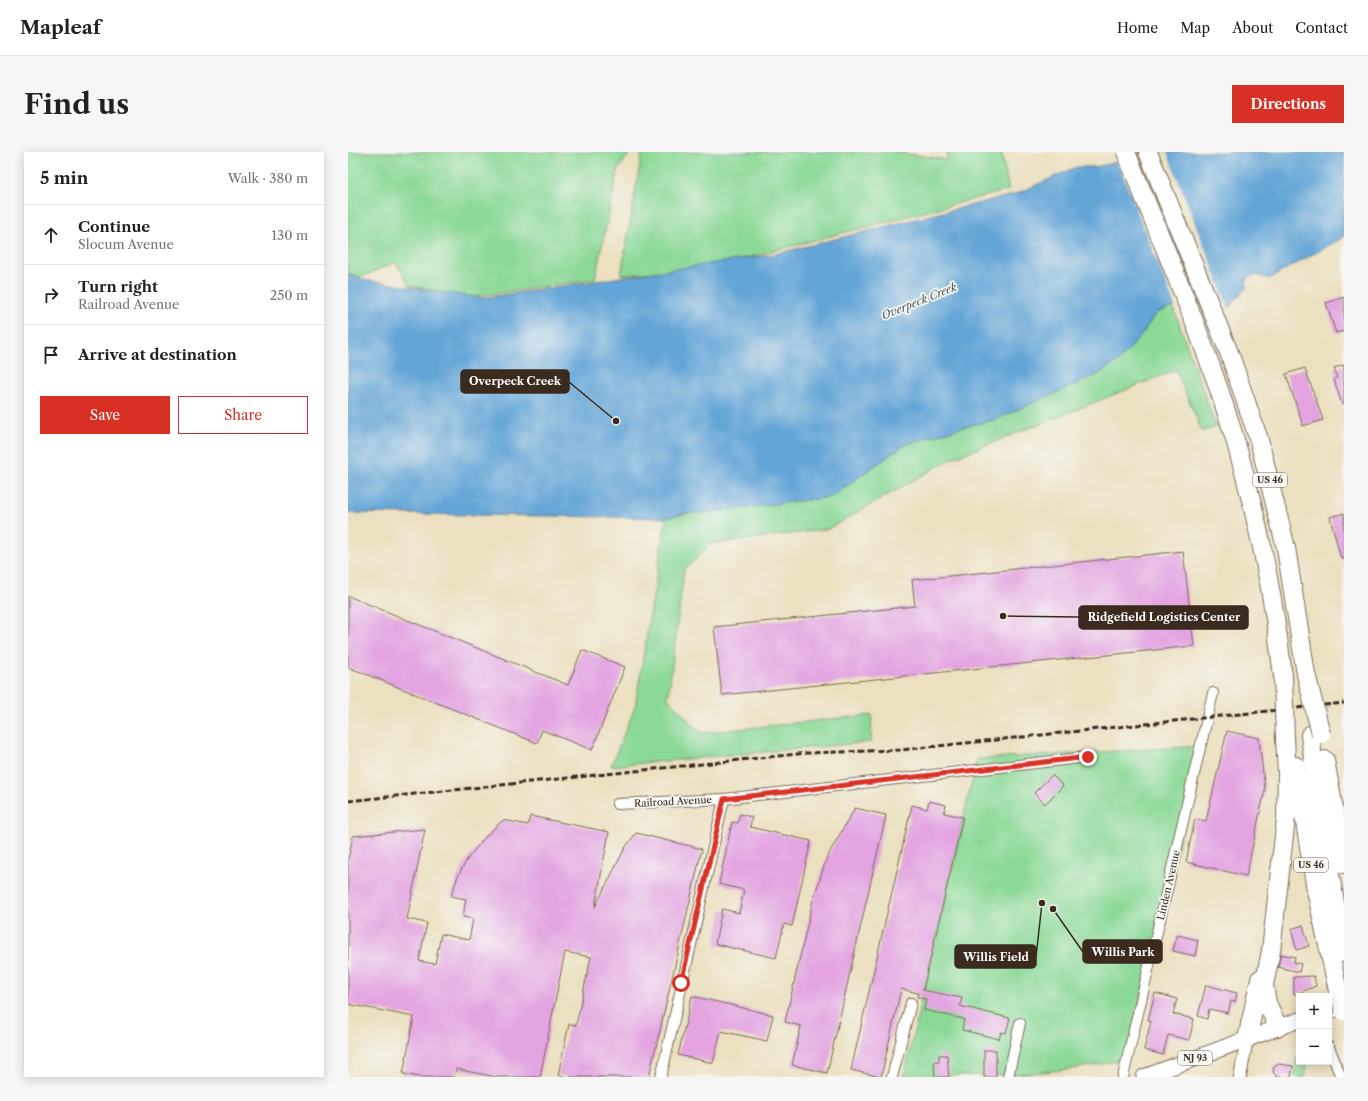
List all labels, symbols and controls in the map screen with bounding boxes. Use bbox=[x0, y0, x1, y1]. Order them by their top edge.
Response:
text: Mapleaf bbox=[20, 16, 101, 39]
text: Home bbox=[1117, 19, 1158, 37]
text: Map bbox=[1180, 19, 1210, 37]
text: About bbox=[1232, 19, 1273, 37]
text: Contact bbox=[1295, 19, 1348, 37]
button: Directions bbox=[1232, 85, 1344, 123]
text: Find us bbox=[24, 87, 129, 121]
text: 5 min bbox=[40, 168, 88, 188]
text: Walk · 380 m bbox=[228, 170, 308, 186]
text: Continue bbox=[78, 217, 150, 236]
icon: ahead bbox=[40, 224, 62, 246]
text: 130 m bbox=[272, 227, 308, 243]
text: Slocum Avenue bbox=[78, 236, 174, 252]
text: Turn right bbox=[78, 277, 158, 296]
water label: Overpeck Creek bbox=[879, 279, 959, 322]
icon: right bbox=[40, 284, 62, 306]
text: 250 m bbox=[270, 287, 308, 303]
text: Railroad Avenue bbox=[78, 296, 179, 312]
icon: arrive bbox=[40, 344, 62, 366]
text: Arrive at destination bbox=[78, 345, 237, 364]
callout: Overpeck Creek bbox=[461, 370, 569, 393]
text: Overpeck Creek bbox=[469, 374, 562, 388]
button: Save bbox=[40, 396, 170, 434]
button: Share bbox=[178, 396, 308, 434]
road number: US 46 bbox=[1253, 473, 1287, 487]
callout: Ridgefield Logistics Center bbox=[1079, 606, 1248, 629]
text: Ridgefield Logistics Center bbox=[1088, 610, 1241, 624]
route end bbox=[1079, 748, 1097, 766]
street label: Railroad Avenue bbox=[634, 793, 713, 810]
street label: Linden Avenue bbox=[1154, 848, 1183, 921]
road number: US 46 bbox=[1294, 858, 1328, 872]
callout: Willis Park bbox=[1083, 940, 1162, 963]
callout: Willis Field bbox=[955, 945, 1036, 968]
text: Willis Park bbox=[1091, 945, 1155, 959]
text: Willis Field bbox=[962, 950, 1030, 964]
route start bbox=[672, 974, 690, 992]
map controls bbox=[1296, 993, 1332, 1065]
button: + bbox=[1296, 993, 1332, 1029]
button: − bbox=[1296, 1029, 1332, 1065]
road number: NJ 93 bbox=[1178, 1051, 1212, 1065]

